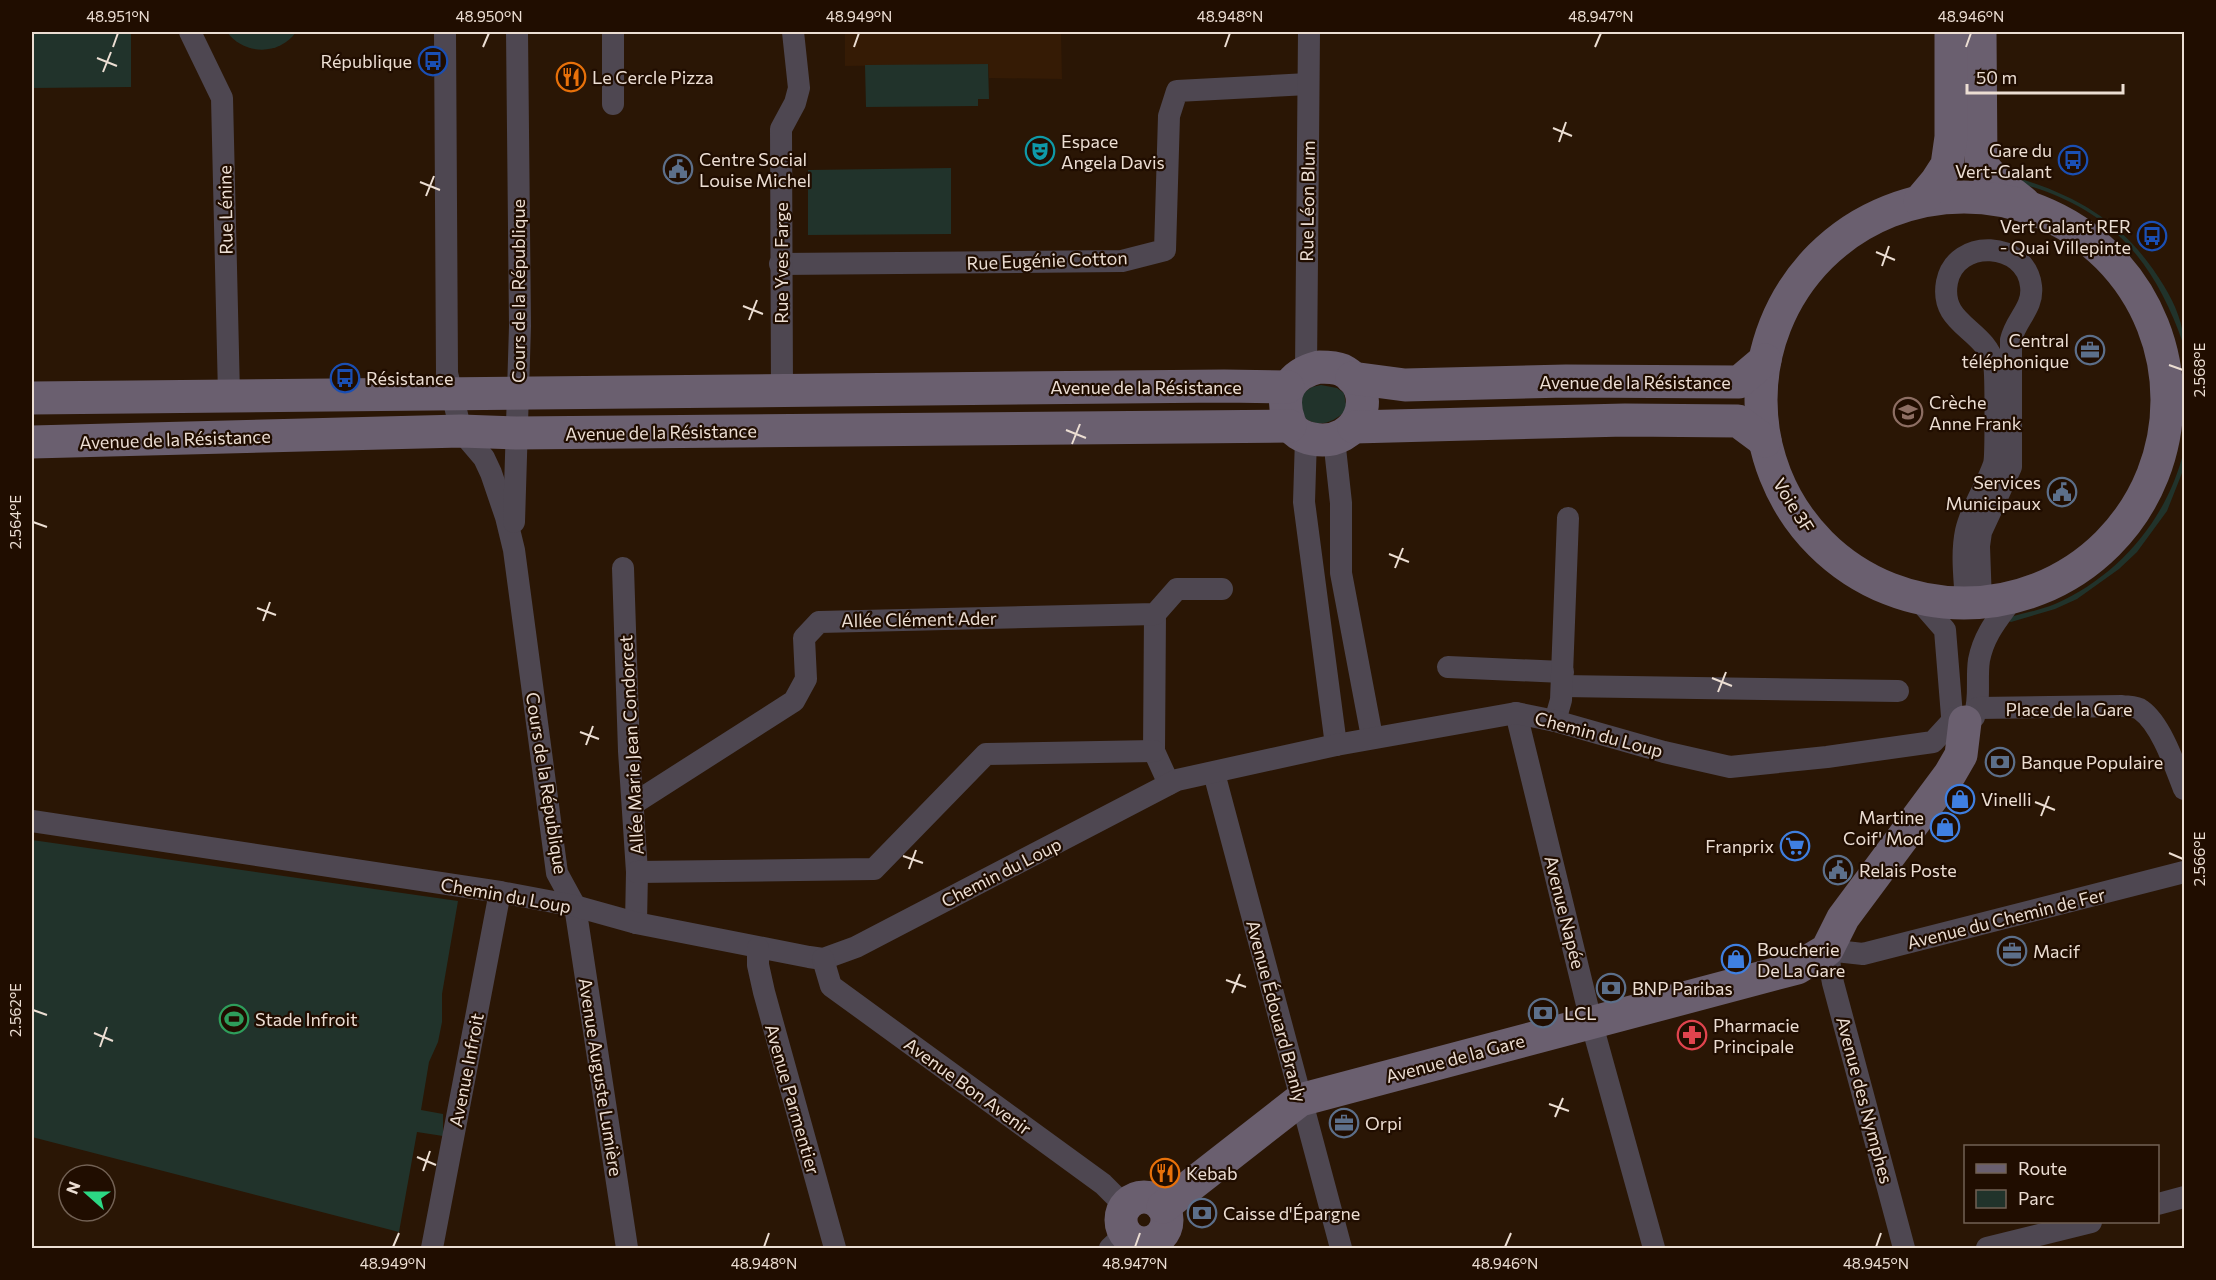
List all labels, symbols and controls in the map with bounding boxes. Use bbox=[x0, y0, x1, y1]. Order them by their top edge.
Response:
text: 48.951°N bbox=[86, 7, 150, 25]
text: 48.950°N bbox=[456, 7, 522, 25]
text: 48.949°N bbox=[826, 7, 892, 25]
text: 48.948°N bbox=[1197, 7, 1263, 25]
text: 48.947°N bbox=[1568, 7, 1634, 25]
text: 48.946°N bbox=[1938, 7, 2004, 25]
bus stop icon: République bbox=[417, 45, 449, 77]
place label: République bbox=[320, 50, 412, 72]
scale bar bbox=[1967, 57, 2123, 95]
restaurant icon: Le Cercle Pizza bbox=[555, 61, 587, 93]
place label: Le Cercle Pizza bbox=[592, 66, 714, 88]
text: 50 m bbox=[1976, 66, 2017, 88]
place label: Espace Angela Davis bbox=[1061, 130, 1165, 173]
theatre icon: Espace Angela Davis bbox=[1024, 135, 1056, 167]
place label: Gare du Vert-Galant bbox=[1955, 139, 2052, 182]
street label: Rue Léon Blum bbox=[1295, 140, 1319, 262]
bus stop icon: Gare du Vert-Galant bbox=[2057, 144, 2089, 176]
place label: Centre Social Louise Michel bbox=[699, 148, 811, 191]
public building icon: Centre Social Louise Michel bbox=[662, 153, 694, 185]
street label: Rue Lénine bbox=[213, 165, 237, 255]
street label: Cours de la République bbox=[507, 199, 529, 383]
street label: Rue Yves Farge bbox=[770, 202, 792, 324]
place label: Vert Galant RER - Quai Villepinte bbox=[2000, 215, 2131, 258]
bus stop icon: Vert Galant RER - Quai Villepinte bbox=[2136, 220, 2168, 252]
street label: Rue Eugénie Cotton bbox=[966, 246, 1128, 274]
place label: Central téléphonique bbox=[1961, 329, 2069, 372]
office icon: Central téléphonique bbox=[2074, 334, 2106, 366]
text: 2.568°E bbox=[2190, 343, 2208, 397]
bus stop icon: Résistance bbox=[329, 362, 361, 394]
place label: Résistance bbox=[366, 367, 453, 389]
street label: Avenue de la Résistance bbox=[1539, 371, 1731, 393]
street label: Avenue de la Résistance bbox=[1050, 376, 1242, 398]
place label: Crèche Anne Frank bbox=[1929, 391, 2022, 434]
school or university icon: Crèche Anne Frank bbox=[1892, 396, 1924, 428]
street label: Avenue de la Résistance bbox=[565, 419, 757, 445]
street label: Avenue de la Résistance bbox=[79, 425, 271, 453]
place label: Services Municipaux bbox=[1946, 471, 2041, 514]
street label: Voie 3F bbox=[1769, 474, 1819, 536]
public building icon: Services Municipaux bbox=[2046, 476, 2078, 508]
text: 2.564°E bbox=[6, 495, 24, 549]
street label: Allée Clément Ader bbox=[841, 607, 997, 631]
street label: Allée Marie Jean Condorcet bbox=[614, 634, 648, 856]
street label: Cours de la République bbox=[522, 690, 572, 876]
street label: Place de la Gare bbox=[2006, 698, 2132, 720]
street label: Chemin du Loup bbox=[1532, 706, 1666, 762]
bank icon: Banque Populaire bbox=[1984, 746, 2016, 778]
place label: Banque Populaire bbox=[2021, 751, 2163, 773]
shop icon: Vinelli bbox=[1944, 783, 1976, 815]
place label: Vinelli bbox=[1981, 788, 2032, 810]
place label: Martine Coif' Mod bbox=[1843, 806, 1924, 849]
shop icon: Martine Coif' Mod bbox=[1929, 811, 1961, 843]
supermarket icon: Franprix bbox=[1779, 830, 1811, 862]
street label: Chemin du Loup bbox=[937, 832, 1065, 912]
text: 2.566°E bbox=[2190, 832, 2208, 886]
place label: Franprix bbox=[1705, 835, 1774, 857]
street label: Avenue Napée bbox=[1540, 853, 1590, 971]
public building icon: Relais Poste bbox=[1822, 854, 1854, 886]
place label: Relais Poste bbox=[1859, 859, 1957, 881]
street label: Chemin du Loup bbox=[439, 873, 573, 917]
street label: Avenue du Chemin de Fer bbox=[1905, 883, 2107, 953]
street label: Avenue Édouard Branly bbox=[1242, 917, 1312, 1105]
office icon: Macif bbox=[1996, 935, 2028, 967]
place label: Boucherie De La Gare bbox=[1757, 938, 1845, 981]
place label: Macif bbox=[2033, 940, 2081, 962]
shop icon: Boucherie De La Gare bbox=[1720, 943, 1752, 975]
bank icon: BNP Paribas bbox=[1595, 972, 1627, 1004]
street label: Avenue Auguste Lumière bbox=[574, 976, 628, 1178]
place label: BNP Paribas bbox=[1632, 977, 1733, 999]
text: 2.562°E bbox=[6, 983, 24, 1037]
bank icon: LCL bbox=[1527, 997, 1559, 1029]
place label: LCL bbox=[1564, 1002, 1597, 1024]
sports icon: Stade Infroit bbox=[218, 1003, 250, 1035]
place label: Stade Infroit bbox=[255, 1008, 358, 1030]
street label: Avenue Infroit bbox=[444, 1011, 488, 1129]
place label: Pharmacie Principale bbox=[1713, 1014, 1799, 1057]
street label: Avenue des Nymphes bbox=[1832, 1014, 1898, 1186]
pharmacy icon: Pharmacie Principale bbox=[1676, 1019, 1708, 1051]
street label: Avenue Parmentier bbox=[761, 1021, 825, 1177]
street label: Avenue de la Gare bbox=[1383, 1029, 1527, 1087]
street label: Avenue Bon Avenir bbox=[900, 1032, 1036, 1140]
office icon: Orpi bbox=[1328, 1107, 1360, 1139]
place label: Orpi bbox=[1365, 1112, 1402, 1134]
legend bbox=[1964, 1145, 2159, 1223]
restaurant icon: Kebab bbox=[1149, 1157, 1181, 1189]
text: Route bbox=[2018, 1157, 2067, 1179]
place label: Kebab bbox=[1186, 1162, 1238, 1184]
north arrow bbox=[57, 1163, 117, 1223]
text: N bbox=[62, 1178, 84, 1196]
text: Parc bbox=[2018, 1187, 2055, 1209]
bank icon: Caisse d'Épargne bbox=[1186, 1197, 1218, 1229]
place label: Caisse d'Épargne bbox=[1223, 1202, 1360, 1224]
text: 48.949°N bbox=[360, 1254, 426, 1272]
text: 48.948°N bbox=[731, 1254, 797, 1272]
text: 48.947°N bbox=[1102, 1254, 1168, 1272]
text: 48.946°N bbox=[1472, 1254, 1538, 1272]
text: 48.945°N bbox=[1843, 1254, 1909, 1272]

